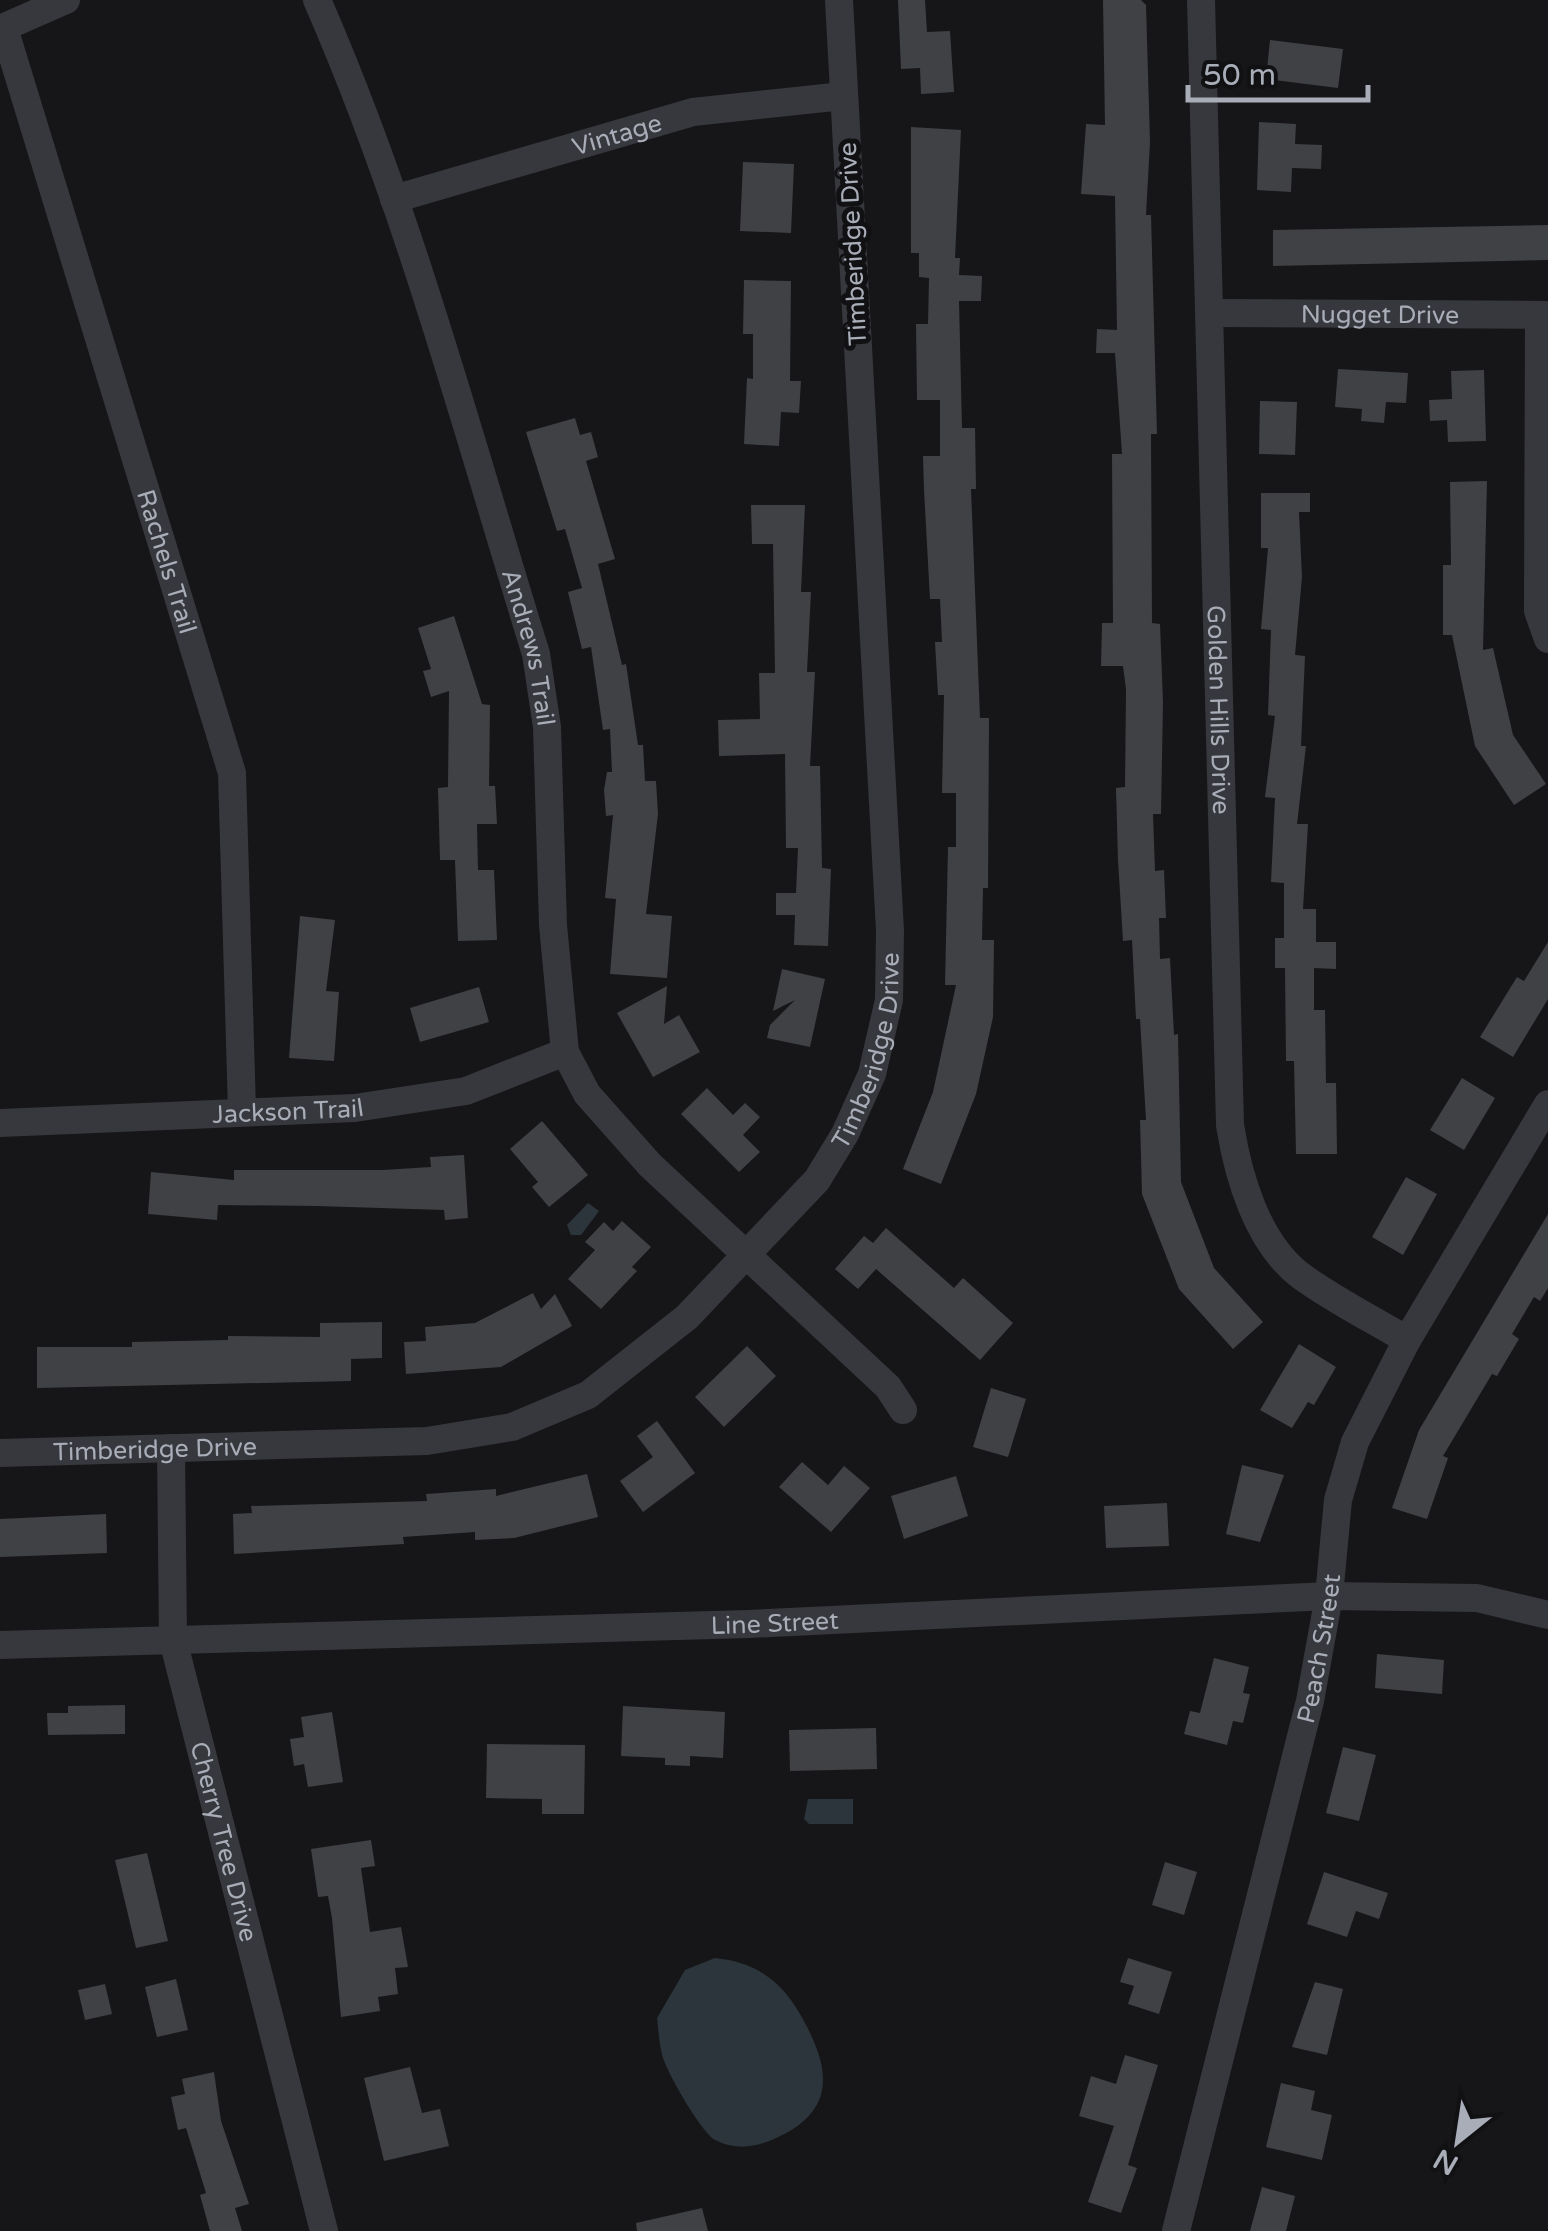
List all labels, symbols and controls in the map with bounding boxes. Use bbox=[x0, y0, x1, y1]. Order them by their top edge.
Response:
scale bar bbox=[1188, 40, 1368, 102]
text: 50 m bbox=[1203, 57, 1276, 94]
street label: Vintage bbox=[569, 108, 665, 162]
street label: Timberidge Drive bbox=[833, 141, 873, 346]
street label: Nugget Drive bbox=[1301, 300, 1459, 330]
street label: Rachels Trail bbox=[130, 486, 203, 638]
street label: Andrews Trail bbox=[495, 565, 561, 728]
street label: Golden Hills Drive bbox=[1201, 605, 1236, 815]
street label: Timberidge Drive bbox=[826, 952, 906, 1155]
street label: Jackson Trail bbox=[212, 1093, 366, 1130]
street label: Timberidge Drive bbox=[53, 1432, 257, 1468]
street label: Peach Street bbox=[1291, 1572, 1347, 1727]
street label: Line Street bbox=[710, 1606, 840, 1641]
street label: Cherry Tree Drive bbox=[184, 1739, 263, 1945]
north arrow bbox=[1408, 2091, 1508, 2191]
text: N bbox=[1428, 2141, 1464, 2182]

